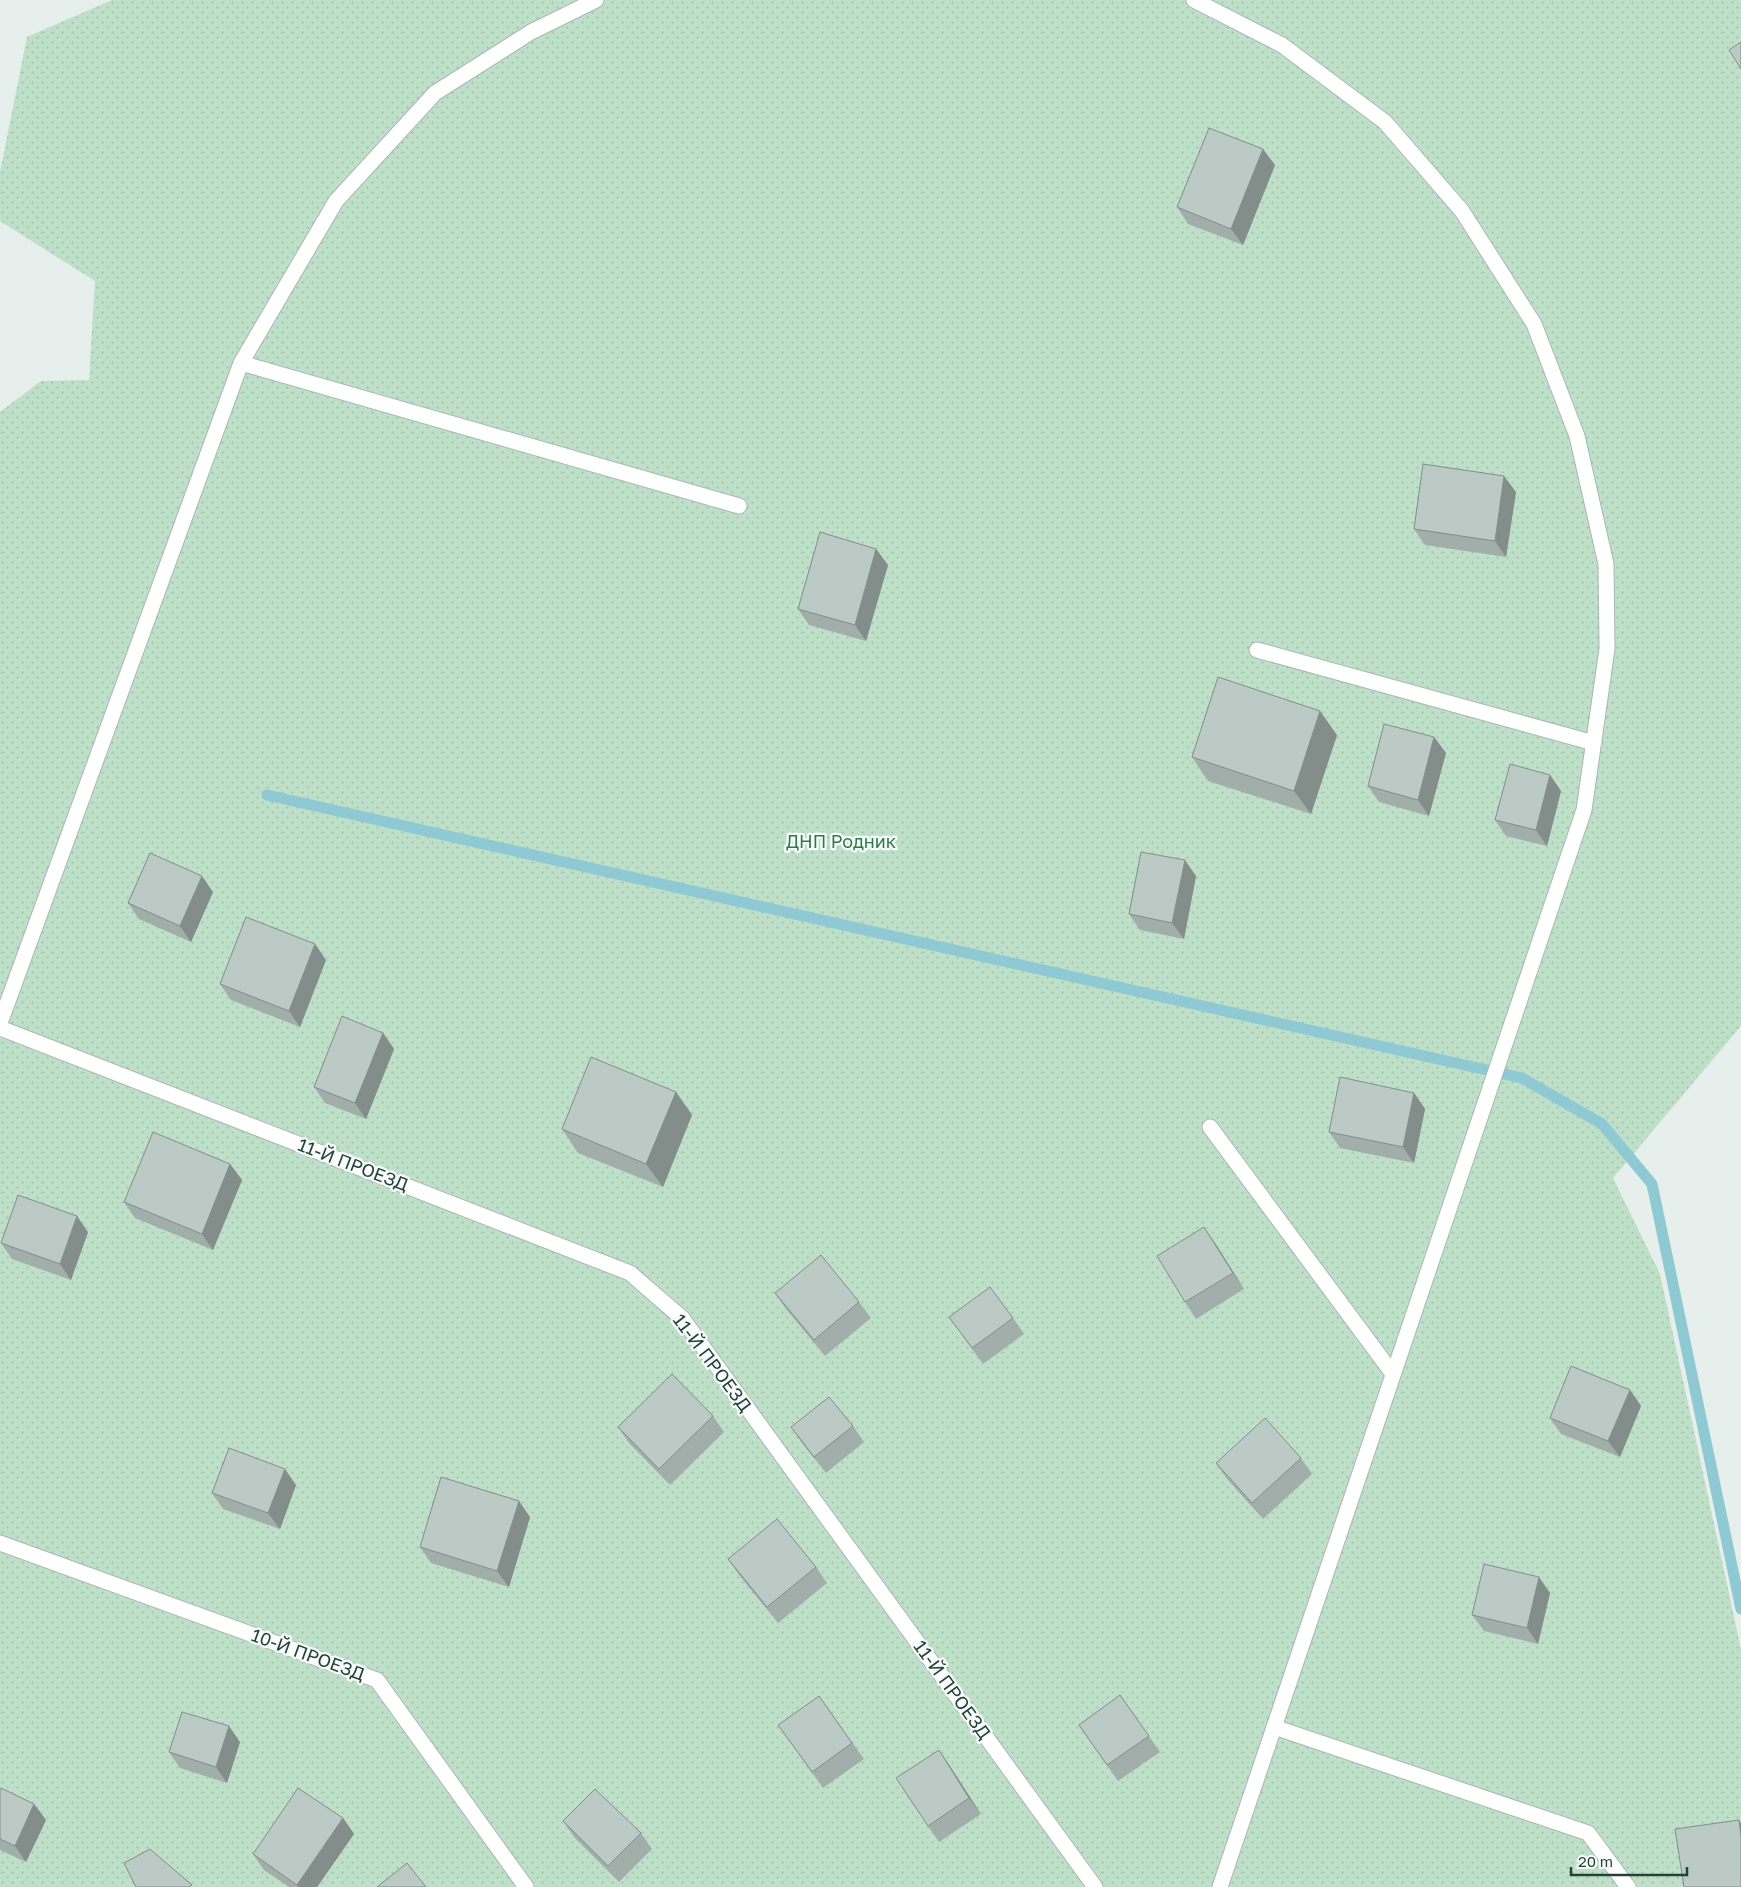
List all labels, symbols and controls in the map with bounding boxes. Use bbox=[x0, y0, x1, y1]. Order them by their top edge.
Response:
park label: ДНП Родник bbox=[786, 830, 896, 852]
street label: 11-Й ПРОЕЗД bbox=[295, 1133, 412, 1195]
street label: 11-Й ПРОЕЗД bbox=[669, 1309, 757, 1416]
street label: 10-Й ПРОЕЗД bbox=[249, 1623, 368, 1685]
street label: 11-Й ПРОЕЗД bbox=[910, 1636, 996, 1743]
scale bar bbox=[1571, 1844, 1687, 1876]
text: 20 m bbox=[1578, 1852, 1613, 1870]

